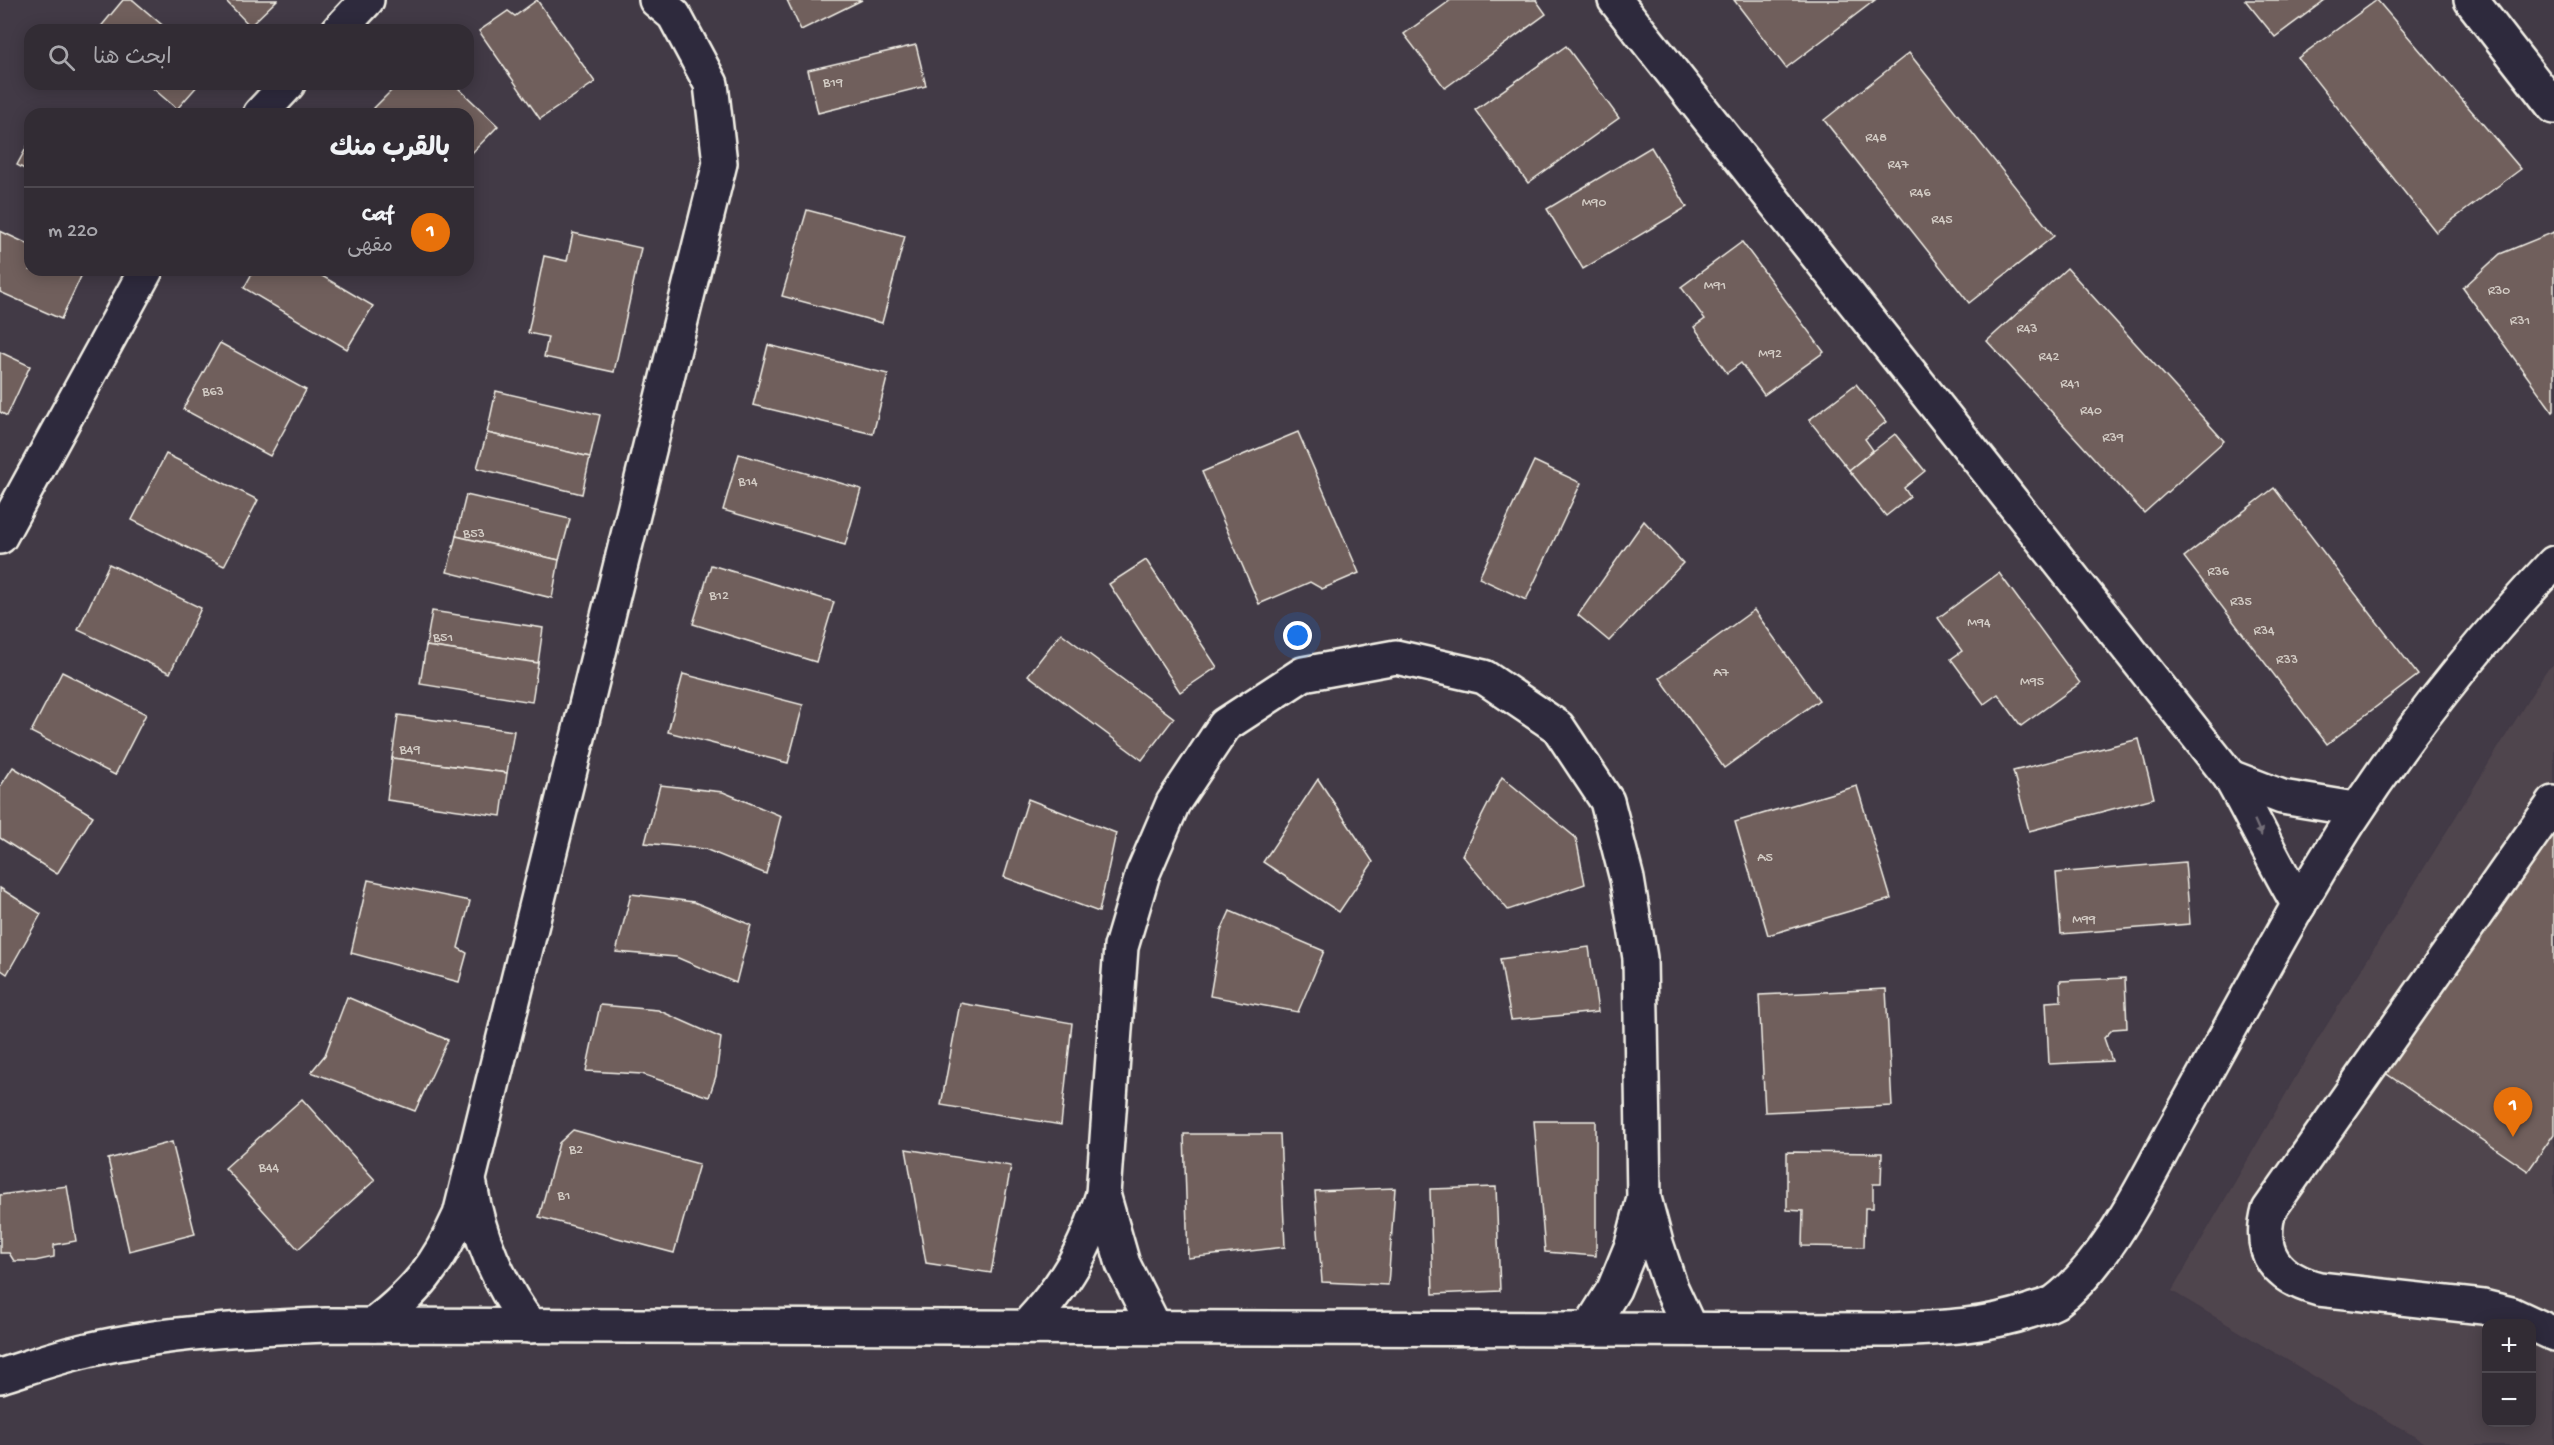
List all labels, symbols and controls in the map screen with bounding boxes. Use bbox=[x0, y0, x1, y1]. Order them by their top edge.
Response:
search box bbox=[24, 24, 474, 90]
icon: search bbox=[45, 41, 78, 74]
text: ابحث هنا bbox=[93, 46, 172, 72]
house number: B19 bbox=[822, 75, 843, 92]
house number: R48 bbox=[1865, 130, 1887, 147]
text: بالقرب منك bbox=[330, 135, 450, 166]
house number: R47 bbox=[1887, 157, 1909, 174]
house number: R46 bbox=[1909, 185, 1931, 202]
house number: M90 bbox=[1582, 195, 1606, 212]
text: Caf bbox=[362, 203, 393, 229]
house number: R45 bbox=[1931, 212, 1953, 229]
text: 220 m bbox=[48, 221, 98, 244]
text: 1 bbox=[426, 221, 435, 244]
text: مقهى bbox=[347, 236, 393, 259]
house number: M91 bbox=[1704, 278, 1726, 295]
house number: R30 bbox=[2488, 283, 2510, 300]
house number: R31 bbox=[2510, 313, 2530, 330]
house number: R43 bbox=[2016, 321, 2038, 338]
house number: M92 bbox=[1758, 346, 1782, 363]
house number: R42 bbox=[2039, 349, 2060, 366]
house number: R41 bbox=[2060, 376, 2080, 393]
house number: B63 bbox=[201, 384, 224, 401]
house number: R40 bbox=[2080, 403, 2102, 420]
house number: R39 bbox=[2102, 430, 2124, 447]
house number: B14 bbox=[737, 474, 758, 491]
house number: B53 bbox=[462, 526, 485, 543]
house number: R36 bbox=[2207, 564, 2230, 581]
house number: B12 bbox=[708, 588, 729, 605]
house number: R35 bbox=[2230, 594, 2252, 611]
house number: M94 bbox=[1967, 615, 1991, 632]
your location bbox=[1283, 621, 1312, 650]
house number: R34 bbox=[2253, 623, 2275, 640]
house number: B51 bbox=[432, 630, 453, 647]
house number: R33 bbox=[2276, 652, 2298, 669]
house number: A7 bbox=[1713, 665, 1729, 682]
house number: M95 bbox=[2020, 674, 2044, 691]
house number: B49 bbox=[399, 742, 420, 759]
one-way arrow bbox=[2253, 820, 2262, 837]
house number: A5 bbox=[1757, 850, 1773, 867]
house number: M99 bbox=[2072, 912, 2096, 929]
pin: 1 bbox=[2494, 1088, 2532, 1137]
house number: B2 bbox=[568, 1142, 583, 1159]
house number: B44 bbox=[258, 1160, 280, 1177]
house number: B1 bbox=[557, 1188, 570, 1205]
map controls bbox=[2482, 1319, 2536, 1427]
button: + bbox=[2482, 1319, 2536, 1373]
button: − bbox=[2482, 1373, 2536, 1427]

